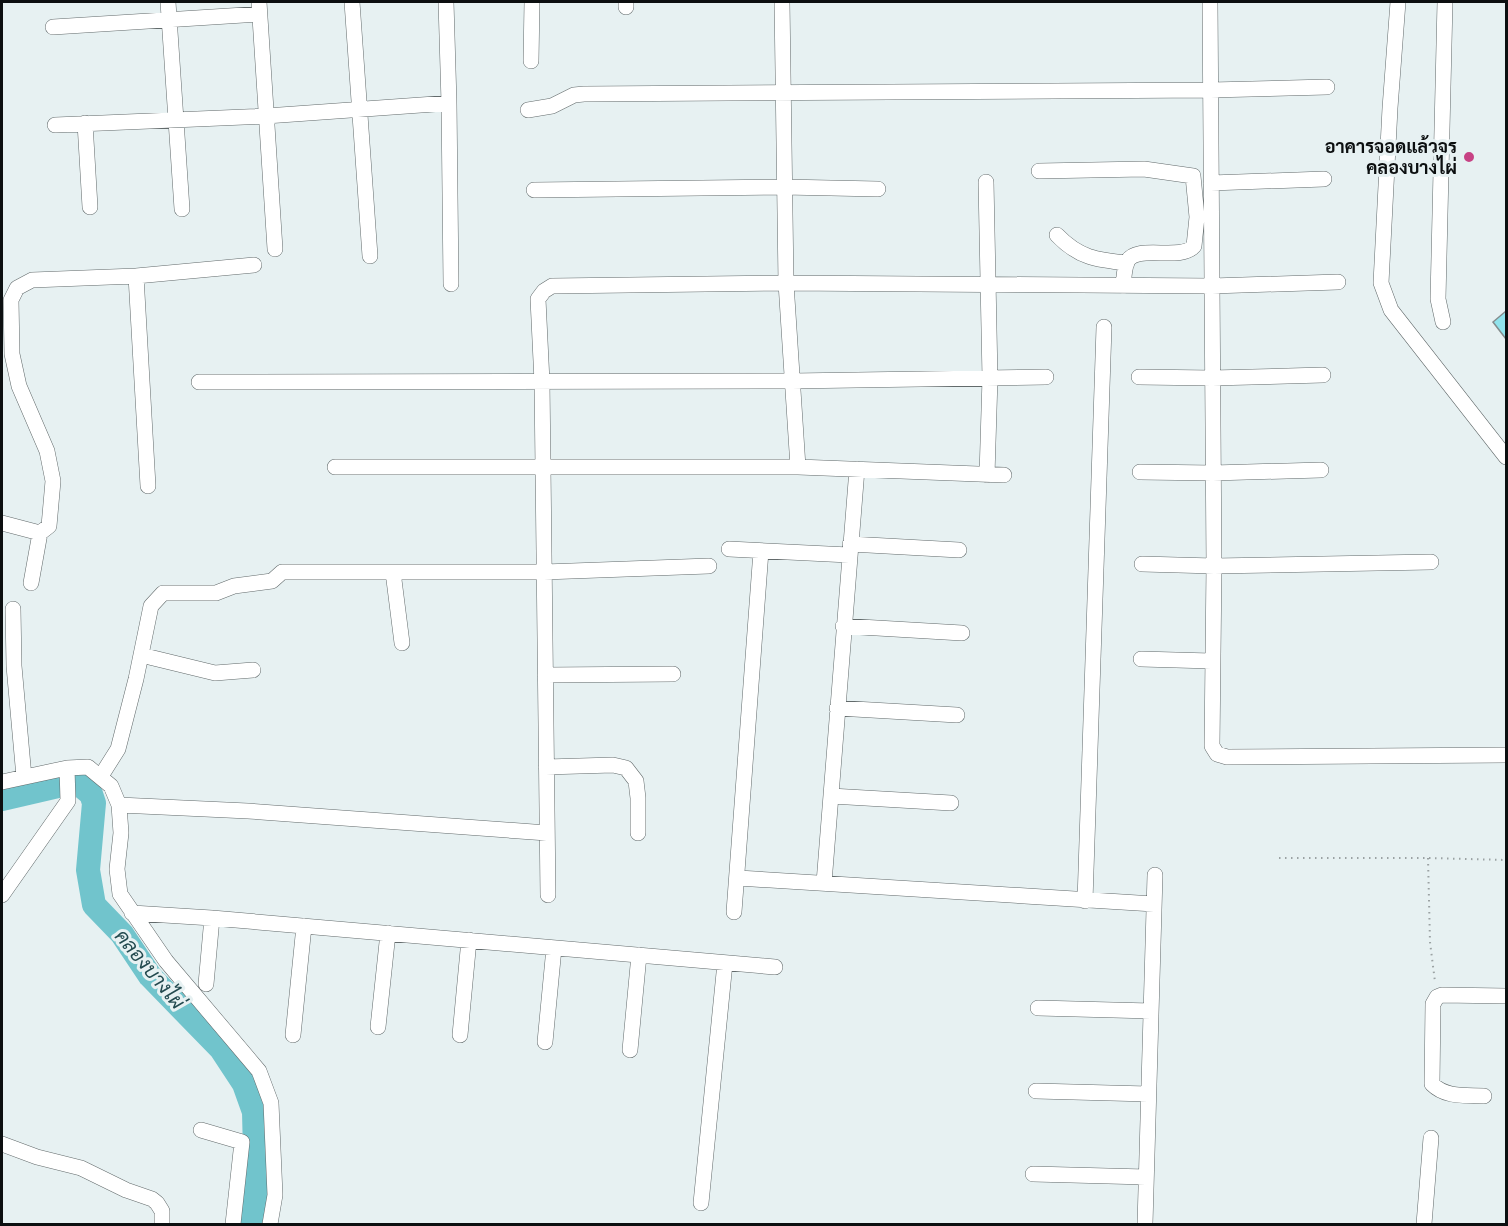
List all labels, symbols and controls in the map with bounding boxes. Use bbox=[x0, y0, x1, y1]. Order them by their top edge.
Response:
place label: อาคารจอดแล้วจร คลองบางไผ่ bbox=[1325, 135, 1457, 178]
marker: อาคารจอดแล้วจร คลองบางไผ่ bbox=[1462, 150, 1476, 164]
water label: คลองบางไผ่ bbox=[110, 924, 192, 1014]

